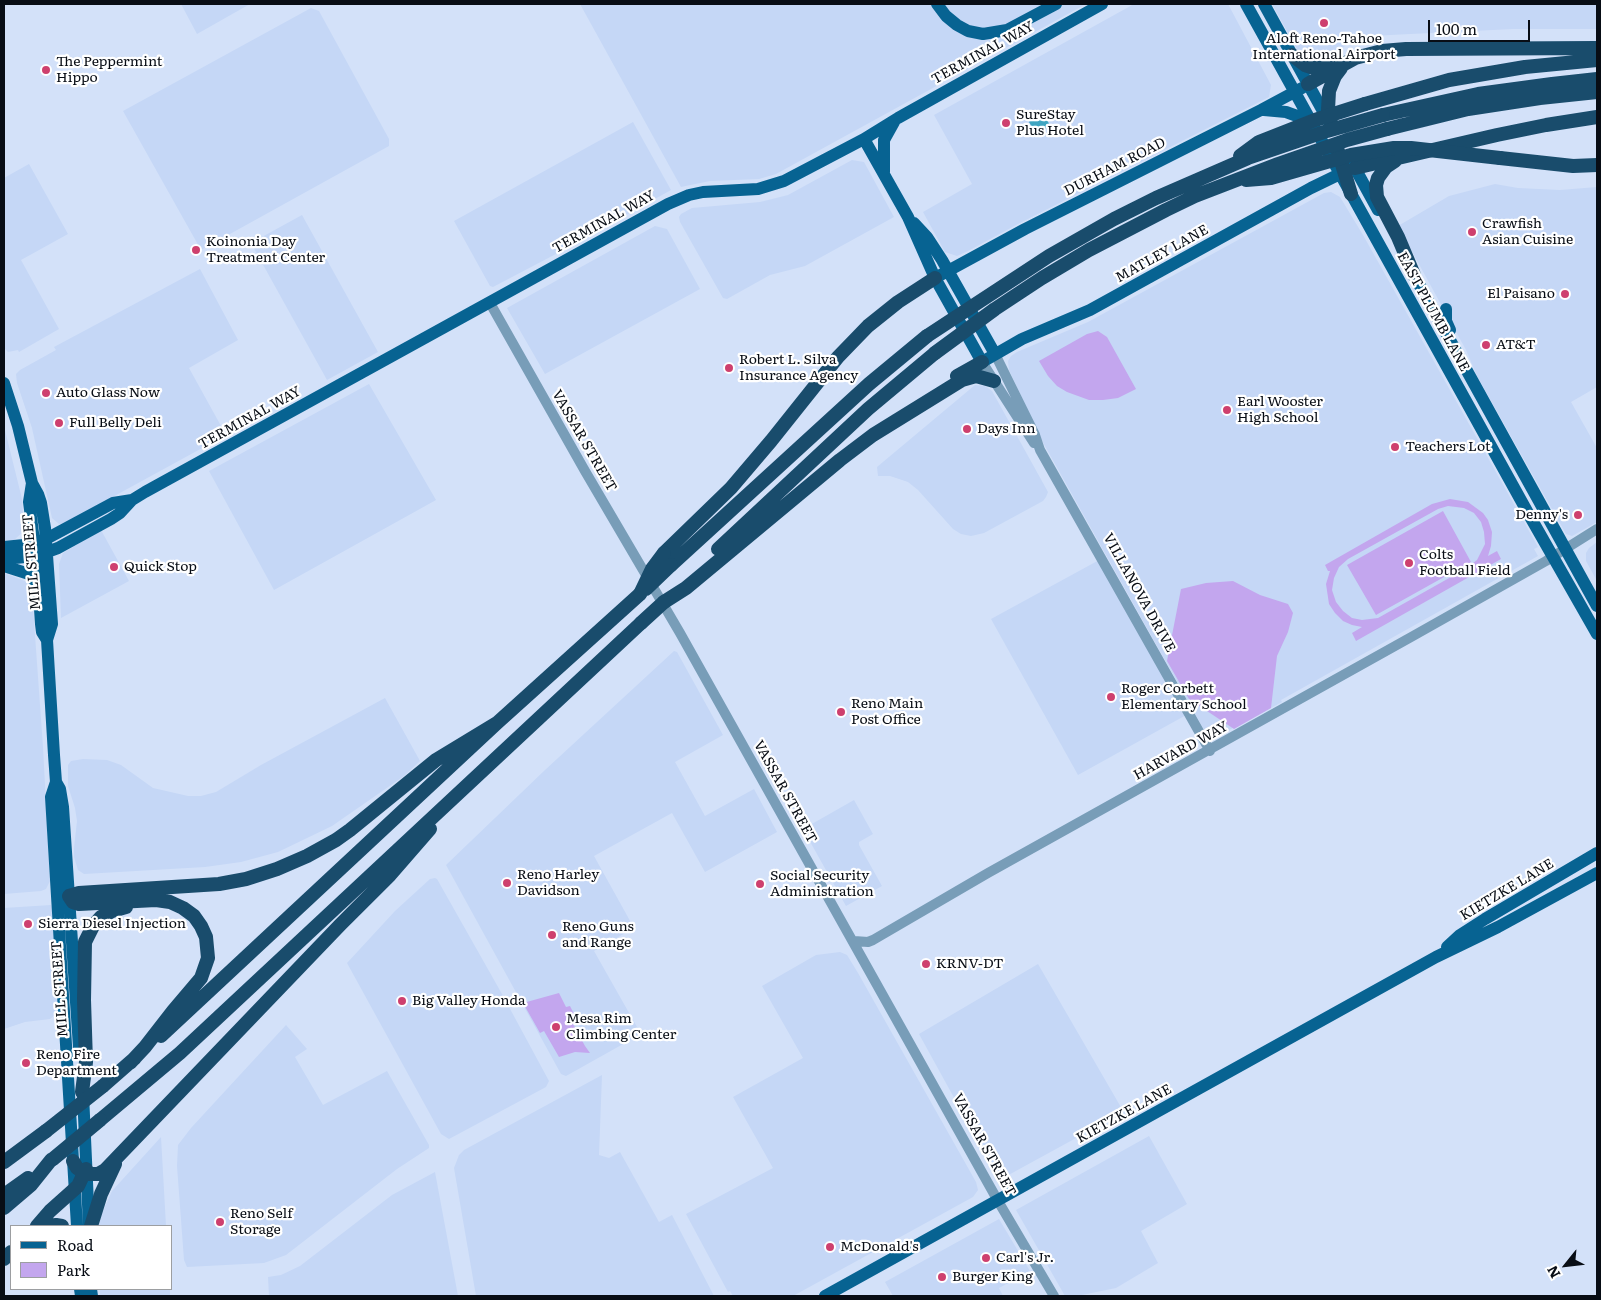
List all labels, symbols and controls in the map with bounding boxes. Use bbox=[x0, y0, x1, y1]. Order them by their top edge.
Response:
scale bar bbox=[1431, 10, 1534, 42]
marker: Aloft Reno-Tahoe International Airport bbox=[1318, 17, 1330, 29]
text: 100 m bbox=[1436, 17, 1477, 40]
street label: TERMINAL WAY bbox=[929, 18, 1037, 88]
place label: Aloft Reno-Tahoe International Airport bbox=[1252, 31, 1396, 64]
place label: The Peppermint Hippo bbox=[56, 54, 162, 86]
marker: The Peppermint Hippo bbox=[40, 64, 52, 76]
place label: SureStay Plus Hotel bbox=[1016, 107, 1084, 140]
marker: SureStay Plus Hotel bbox=[1000, 117, 1012, 129]
street label: DURHAM ROAD bbox=[1061, 134, 1169, 200]
street label: TERMINAL WAY bbox=[550, 187, 658, 257]
place label: Crawfish Asian Cuisine bbox=[1482, 216, 1573, 248]
street label: MATLEY LANE bbox=[1113, 222, 1211, 286]
marker: Crawfish Asian Cuisine bbox=[1466, 226, 1478, 238]
place label: Koinonia Day Treatment Center bbox=[206, 234, 325, 266]
marker: Koinonia Day Treatment Center bbox=[190, 244, 202, 256]
street label: EAST PLUMB LANE bbox=[1393, 249, 1473, 375]
place label: El Paisano bbox=[1487, 286, 1555, 302]
marker: El Paisano bbox=[1559, 288, 1571, 300]
place label: AT&T bbox=[1496, 337, 1536, 353]
marker: AT&T bbox=[1480, 339, 1492, 351]
place label: Robert L. Silva Insurance Agency bbox=[739, 352, 858, 384]
marker: Robert L. Silva Insurance Agency bbox=[723, 362, 735, 374]
street label: TERMINAL WAY bbox=[196, 383, 304, 453]
place label: Auto Glass Now bbox=[56, 385, 160, 401]
marker: Auto Glass Now bbox=[40, 387, 52, 399]
street label: VASSAR STREET bbox=[548, 387, 620, 495]
place label: Earl Wooster High School bbox=[1237, 394, 1323, 427]
marker: Earl Wooster High School bbox=[1221, 404, 1233, 416]
place label: Full Belly Deli bbox=[69, 415, 162, 431]
marker: Full Belly Deli bbox=[53, 417, 65, 429]
place label: Days Inn bbox=[977, 421, 1035, 437]
marker: Days Inn bbox=[961, 423, 973, 435]
place label: Teachers Lot bbox=[1405, 439, 1491, 455]
marker: Teachers Lot bbox=[1389, 441, 1401, 453]
place label: Denny's bbox=[1515, 507, 1568, 523]
marker: Denny's bbox=[1572, 509, 1584, 521]
street label: MILL STREET bbox=[19, 513, 45, 611]
street label: VILLANOVA DRIVE bbox=[1099, 531, 1179, 655]
place label: Colts Football Field bbox=[1419, 547, 1511, 580]
marker: Colts Football Field bbox=[1403, 557, 1415, 569]
place label: Quick Stop bbox=[124, 559, 197, 575]
marker: Quick Stop bbox=[108, 561, 120, 573]
place label: Roger Corbett Elementary School bbox=[1121, 681, 1247, 714]
marker: Roger Corbett Elementary School bbox=[1105, 691, 1117, 703]
place label: Reno Main Post Office bbox=[851, 696, 923, 729]
marker: Reno Main Post Office bbox=[835, 706, 847, 718]
street label: HARVARD WAY bbox=[1131, 718, 1231, 784]
street label: VASSAR STREET bbox=[750, 738, 820, 846]
street label: KIETZKE LANE bbox=[1457, 855, 1557, 925]
place label: Reno Harley Davidson bbox=[517, 867, 599, 900]
place label: Social Security Administration bbox=[770, 868, 874, 900]
marker: Reno Harley Davidson bbox=[501, 877, 513, 889]
marker: Social Security Administration bbox=[754, 878, 766, 890]
place label: Sierra Diesel Injection bbox=[38, 916, 186, 932]
marker: Sierra Diesel Injection bbox=[22, 918, 34, 930]
place label: Reno Guns and Range bbox=[562, 919, 634, 952]
marker: Reno Guns and Range bbox=[546, 929, 558, 941]
street label: MILL STREET bbox=[48, 940, 72, 1038]
place label: KRNV-DT bbox=[936, 956, 1004, 972]
marker: KRNV-DT bbox=[920, 958, 932, 970]
place label: Big Valley Honda bbox=[412, 993, 526, 1009]
marker: Big Valley Honda bbox=[396, 995, 408, 1007]
place label: Mesa Rim Climbing Center bbox=[566, 1011, 676, 1044]
marker: Mesa Rim Climbing Center bbox=[550, 1021, 562, 1033]
place label: Reno Fire Department bbox=[36, 1047, 117, 1080]
marker: Reno Fire Department bbox=[20, 1057, 32, 1069]
street label: KIETZKE LANE bbox=[1073, 1081, 1175, 1147]
street label: VASSAR STREET bbox=[949, 1091, 1019, 1199]
place label: Reno Self Storage bbox=[230, 1206, 293, 1238]
marker: Reno Self Storage bbox=[214, 1216, 226, 1228]
legend bbox=[10, 1225, 172, 1290]
text: Road bbox=[57, 1233, 93, 1256]
place label: McDonald's bbox=[840, 1239, 919, 1255]
north arrow bbox=[1541, 1240, 1591, 1290]
marker: McDonald's bbox=[824, 1241, 836, 1253]
place label: Carl's Jr. bbox=[996, 1250, 1054, 1266]
marker: Carl's Jr. bbox=[980, 1252, 992, 1264]
text: Park bbox=[57, 1258, 90, 1281]
text: N bbox=[1541, 1262, 1564, 1282]
place label: Burger King bbox=[952, 1269, 1033, 1285]
marker: Burger King bbox=[936, 1271, 948, 1283]

